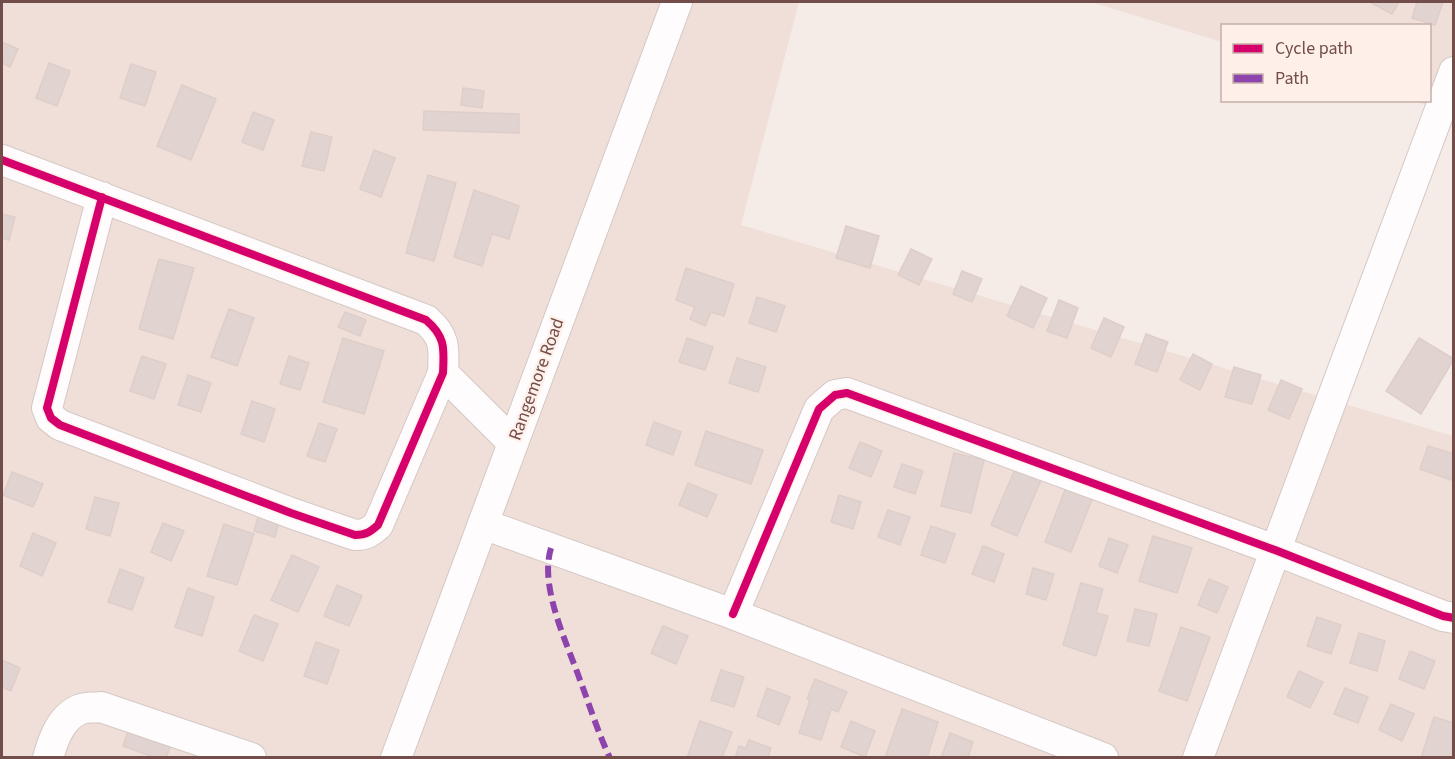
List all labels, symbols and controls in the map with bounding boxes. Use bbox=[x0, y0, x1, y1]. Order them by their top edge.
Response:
legend bbox=[1221, 24, 1431, 102]
text: Cycle path bbox=[1275, 36, 1353, 61]
text: Path bbox=[1275, 66, 1309, 91]
street label: Rangemore Road bbox=[503, 314, 570, 444]

